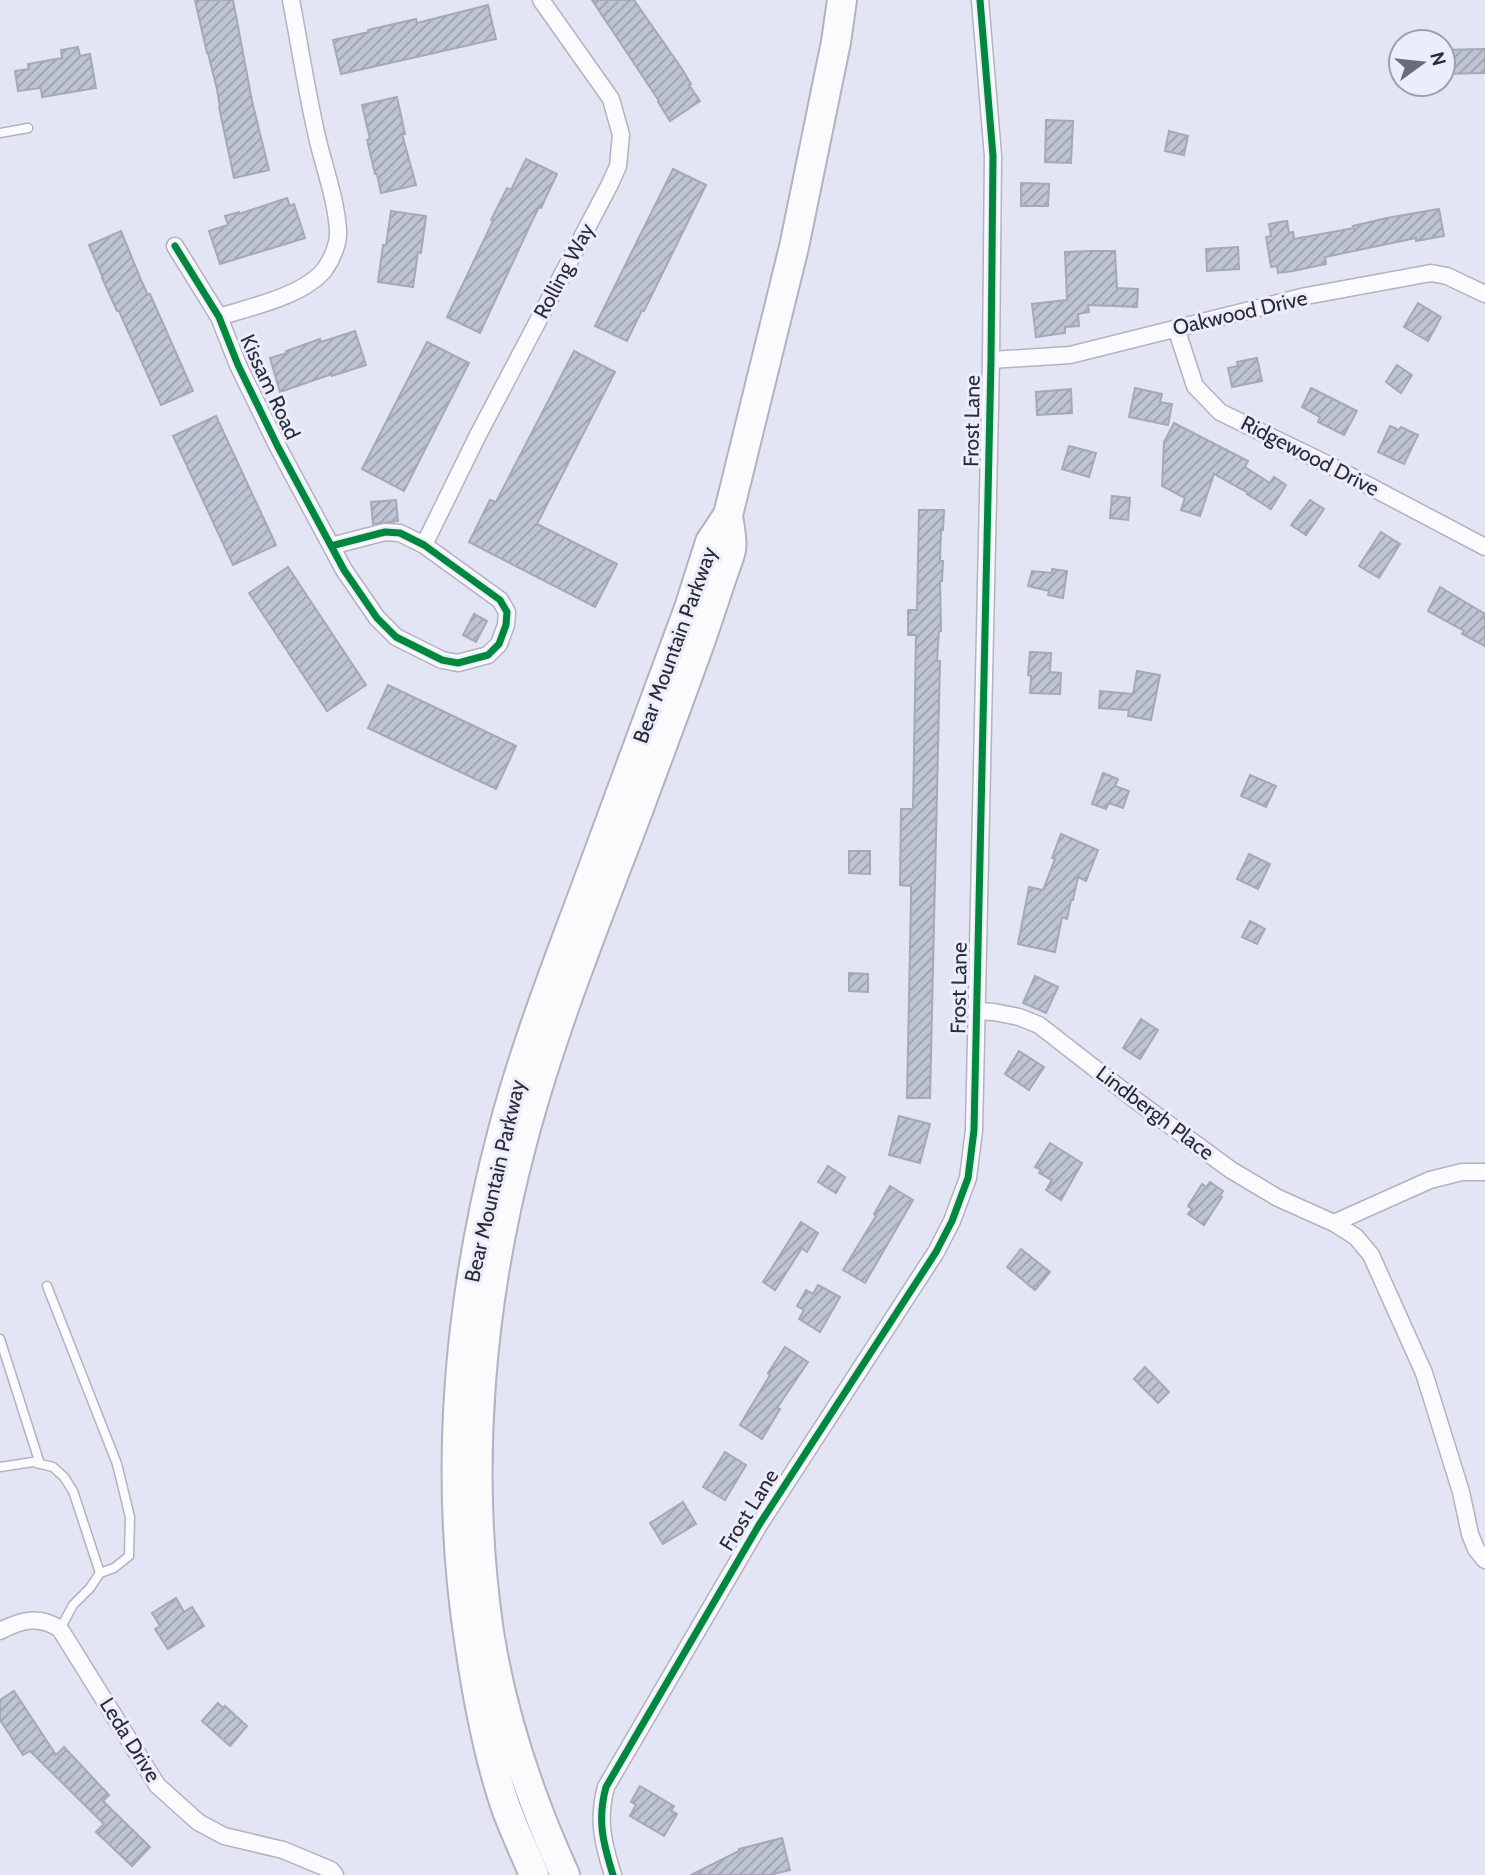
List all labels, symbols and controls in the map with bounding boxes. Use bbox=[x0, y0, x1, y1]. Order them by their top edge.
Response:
north arrow bbox=[1387, 28, 1457, 98]
text: N bbox=[1425, 49, 1451, 68]
street label: Rolling Way bbox=[528, 218, 599, 323]
street label: Oakwood Drive bbox=[1170, 285, 1310, 340]
street label: Kissam Road bbox=[235, 330, 306, 443]
street label: Frost Lane bbox=[958, 375, 985, 467]
street label: Ridgewood Drive bbox=[1237, 410, 1384, 501]
street label: Bear Mountain Parkway bbox=[627, 543, 722, 746]
street label: Frost Lane bbox=[945, 942, 972, 1034]
street label: Lindbergh Place bbox=[1091, 1060, 1219, 1165]
street label: Bear Mountain Parkway bbox=[459, 1077, 530, 1285]
street label: Frost Lane bbox=[714, 1464, 784, 1555]
street label: Leda Drive bbox=[95, 1693, 166, 1787]

